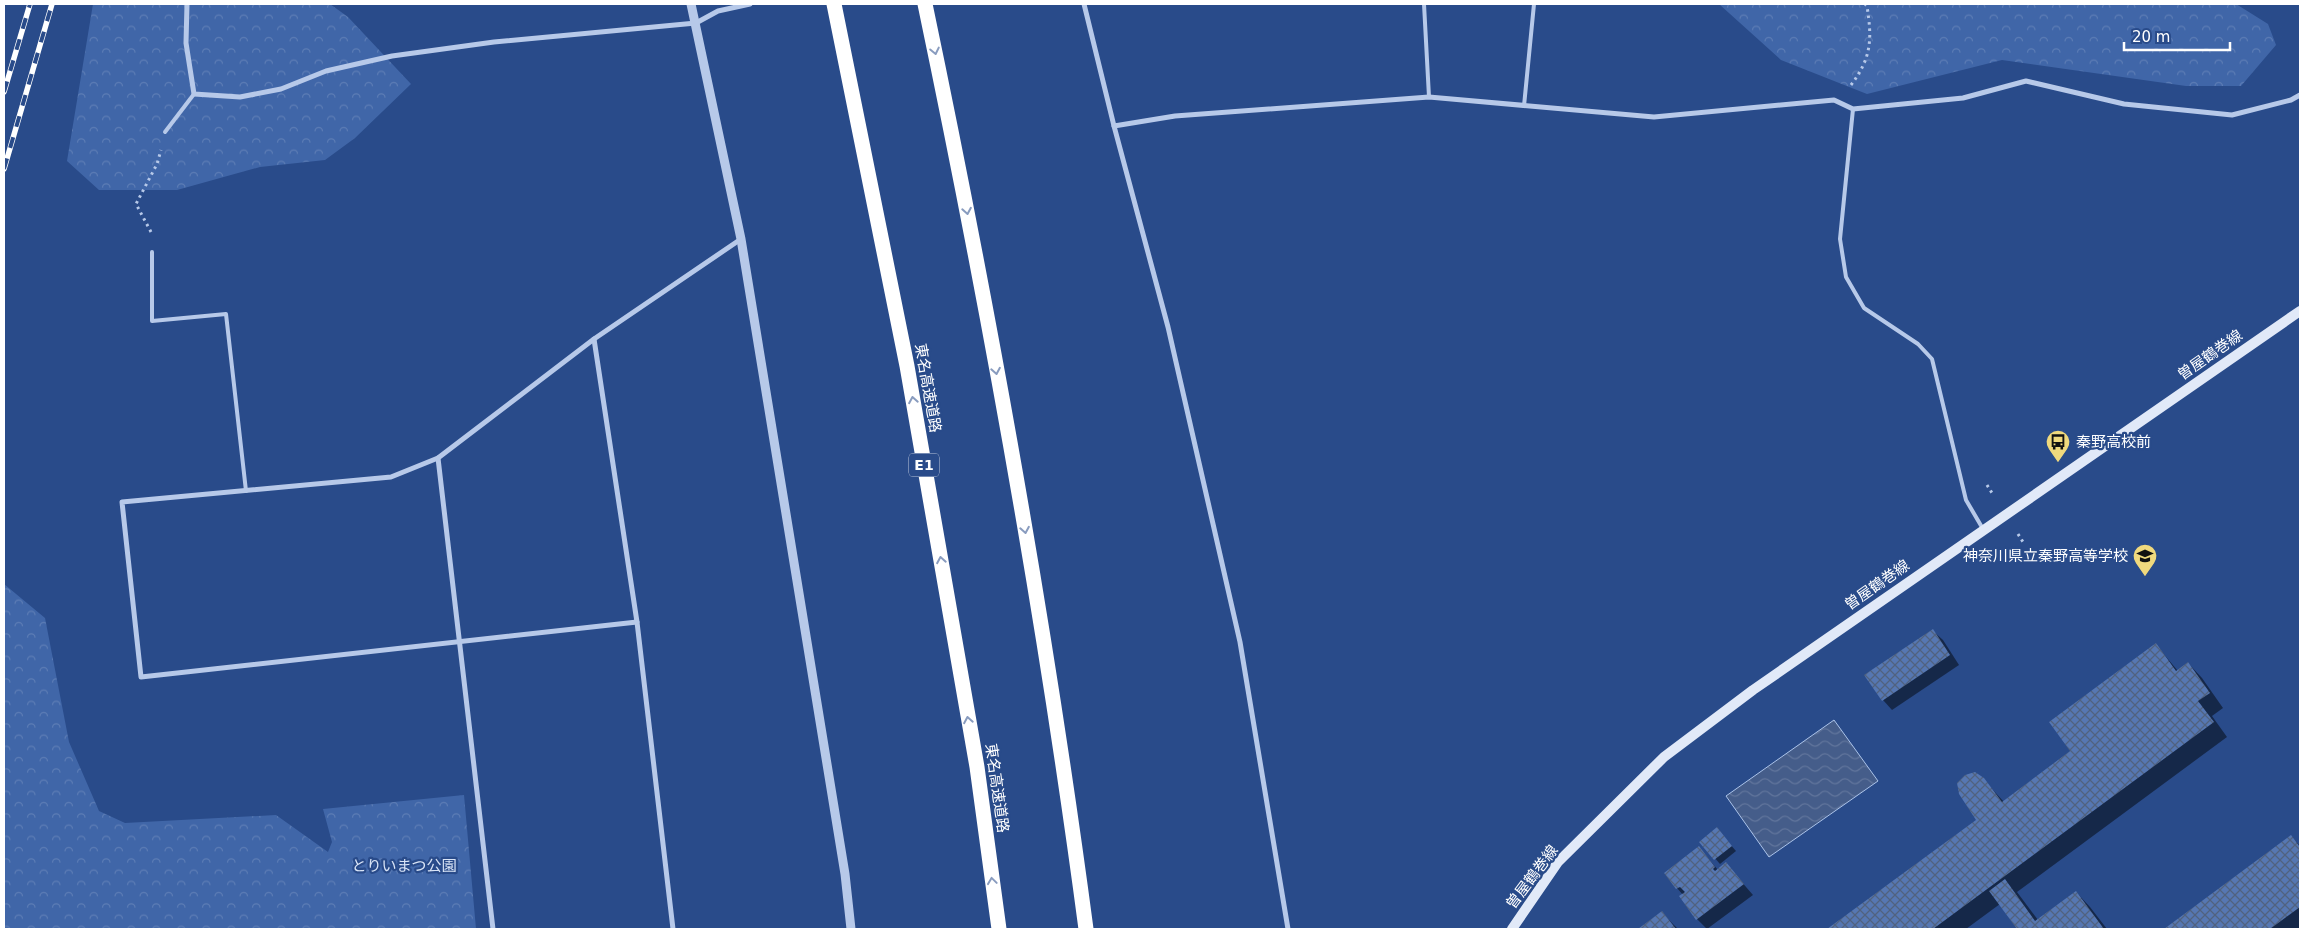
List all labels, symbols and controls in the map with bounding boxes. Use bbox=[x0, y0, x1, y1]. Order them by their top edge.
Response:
scale bar bbox=[2124, 20, 2230, 52]
text: 20 m bbox=[2132, 28, 2170, 46]
one-way arrow bbox=[929, 47, 939, 56]
one-way arrow bbox=[961, 206, 971, 215]
street label: 曽屋鶴巻線 bbox=[2174, 326, 2246, 384]
street label: 東名高速道路 bbox=[911, 342, 945, 434]
one-way arrow bbox=[990, 366, 1001, 375]
one-way arrow bbox=[908, 396, 919, 404]
bus stop icon: 秦野高校前 bbox=[2045, 429, 2071, 463]
place label: 秦野高校前 bbox=[2076, 433, 2151, 451]
road number: E1 bbox=[909, 454, 939, 476]
one-way arrow bbox=[1020, 526, 1030, 535]
school or university icon: 神奈川県立秦野高等学校 bbox=[2132, 543, 2158, 577]
place label: 神奈川県立秦野高等学校 bbox=[1963, 547, 2128, 565]
one-way arrow bbox=[936, 556, 946, 564]
street label: 曽屋鶴巻線 bbox=[1841, 556, 1913, 614]
one-way arrow bbox=[964, 716, 974, 725]
street label: 東名高速道路 bbox=[982, 742, 1012, 834]
street label: 曽屋鶴巻線 bbox=[1502, 842, 1562, 912]
park label: とりいまつ公園 bbox=[351, 857, 457, 875]
one-way arrow bbox=[987, 877, 998, 885]

